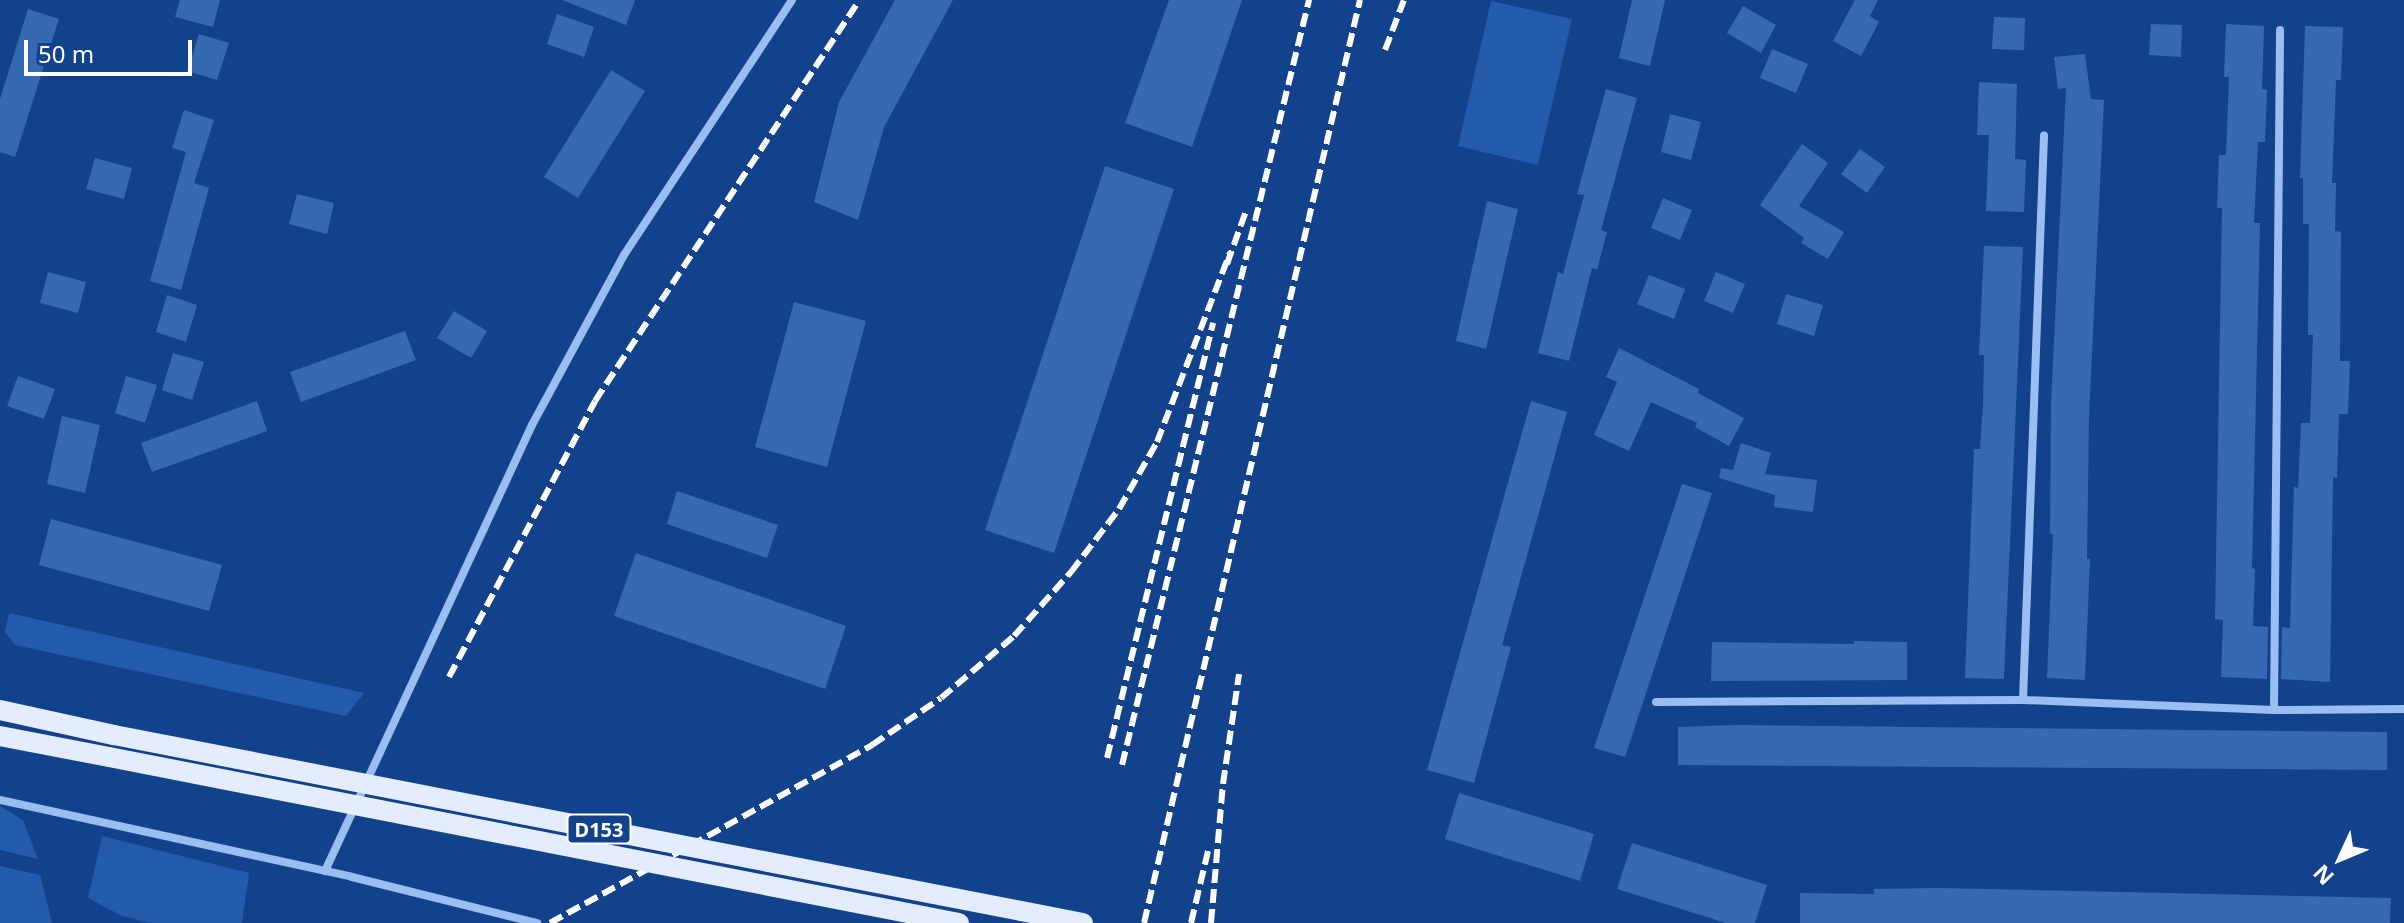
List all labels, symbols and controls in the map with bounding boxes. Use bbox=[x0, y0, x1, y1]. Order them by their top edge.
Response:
scale bar bbox=[28, 24, 196, 74]
text: 50 m bbox=[38, 37, 94, 70]
road number: D153 bbox=[565, 813, 633, 845]
north arrow bbox=[2300, 819, 2380, 899]
text: N bbox=[2306, 859, 2340, 893]

